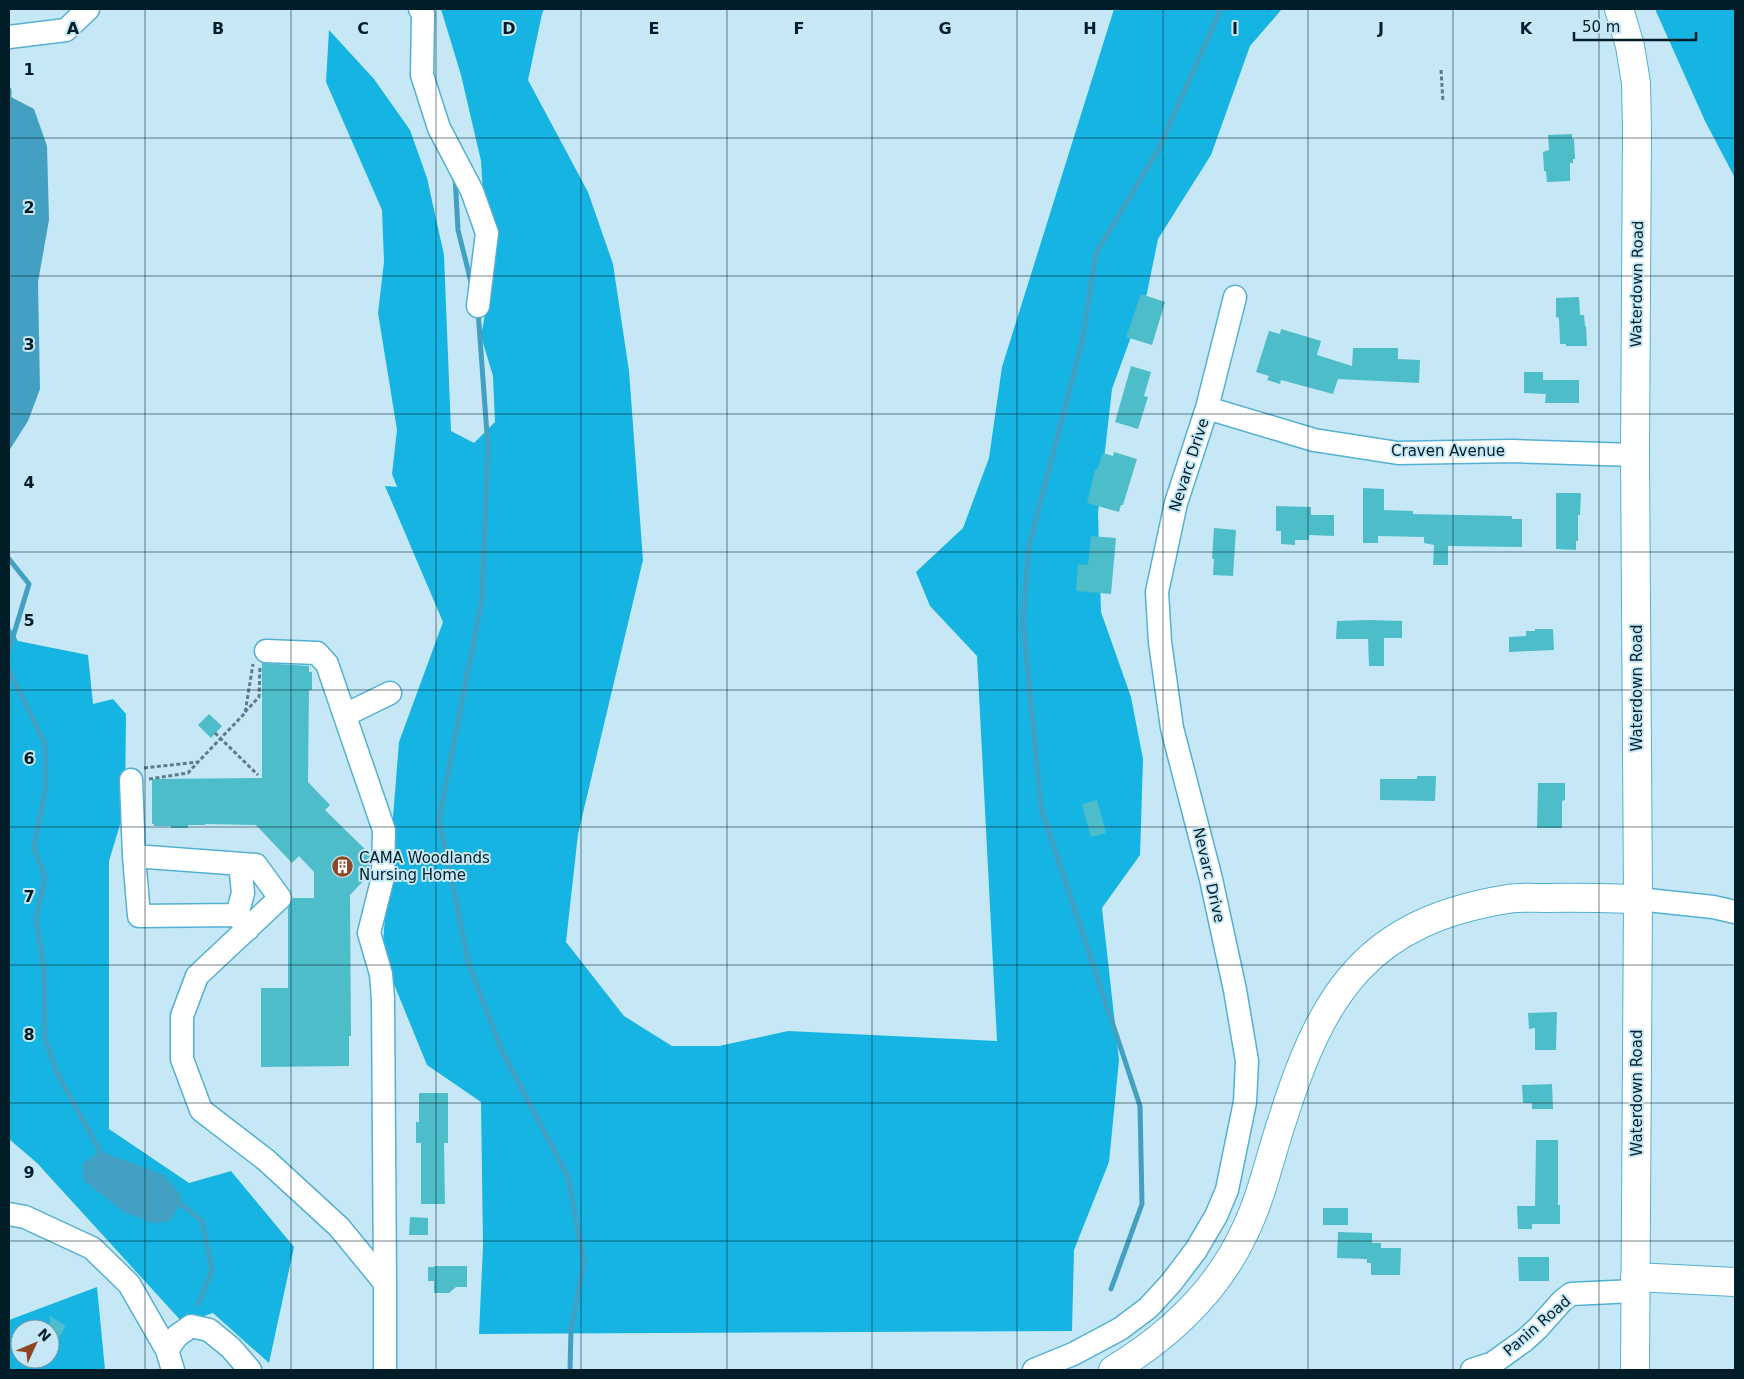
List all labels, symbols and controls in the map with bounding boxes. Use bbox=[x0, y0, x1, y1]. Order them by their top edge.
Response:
scale bar bbox=[1574, 10, 1696, 42]
text: 50 m bbox=[1582, 18, 1620, 36]
text: A bbox=[67, 19, 80, 38]
text: B bbox=[212, 19, 224, 38]
text: C bbox=[357, 19, 369, 38]
text: D bbox=[502, 19, 516, 38]
text: E bbox=[649, 19, 659, 38]
text: F bbox=[794, 19, 804, 38]
text: G bbox=[938, 19, 952, 38]
text: H bbox=[1083, 19, 1097, 38]
text: I bbox=[1232, 19, 1238, 38]
text: J bbox=[1377, 19, 1384, 38]
text: K bbox=[1520, 19, 1533, 38]
text: 1 bbox=[23, 60, 35, 79]
text: 2 bbox=[23, 198, 35, 217]
street label: Waterdown Road bbox=[1627, 220, 1647, 348]
text: 3 bbox=[23, 335, 35, 354]
street label: Nevarc Drive bbox=[1165, 416, 1213, 514]
street label: Craven Avenue bbox=[1391, 442, 1505, 460]
text: 4 bbox=[23, 473, 35, 492]
text: 5 bbox=[23, 611, 35, 630]
street label: Waterdown Road bbox=[1628, 625, 1646, 751]
text: 6 bbox=[23, 749, 35, 768]
street label: Nevarc Drive bbox=[1189, 826, 1229, 924]
place label: CAMA Woodlands Nursing Home bbox=[359, 849, 490, 884]
building icon: CAMA Woodlands Nursing Home bbox=[331, 855, 355, 879]
text: 7 bbox=[23, 887, 35, 906]
text: 8 bbox=[23, 1025, 35, 1044]
street label: Waterdown Road bbox=[1628, 1030, 1646, 1156]
text: 9 bbox=[23, 1163, 35, 1182]
street label: Panin Road bbox=[1500, 1292, 1574, 1360]
north arrow bbox=[10, 1319, 60, 1369]
text: N bbox=[35, 1325, 54, 1345]

